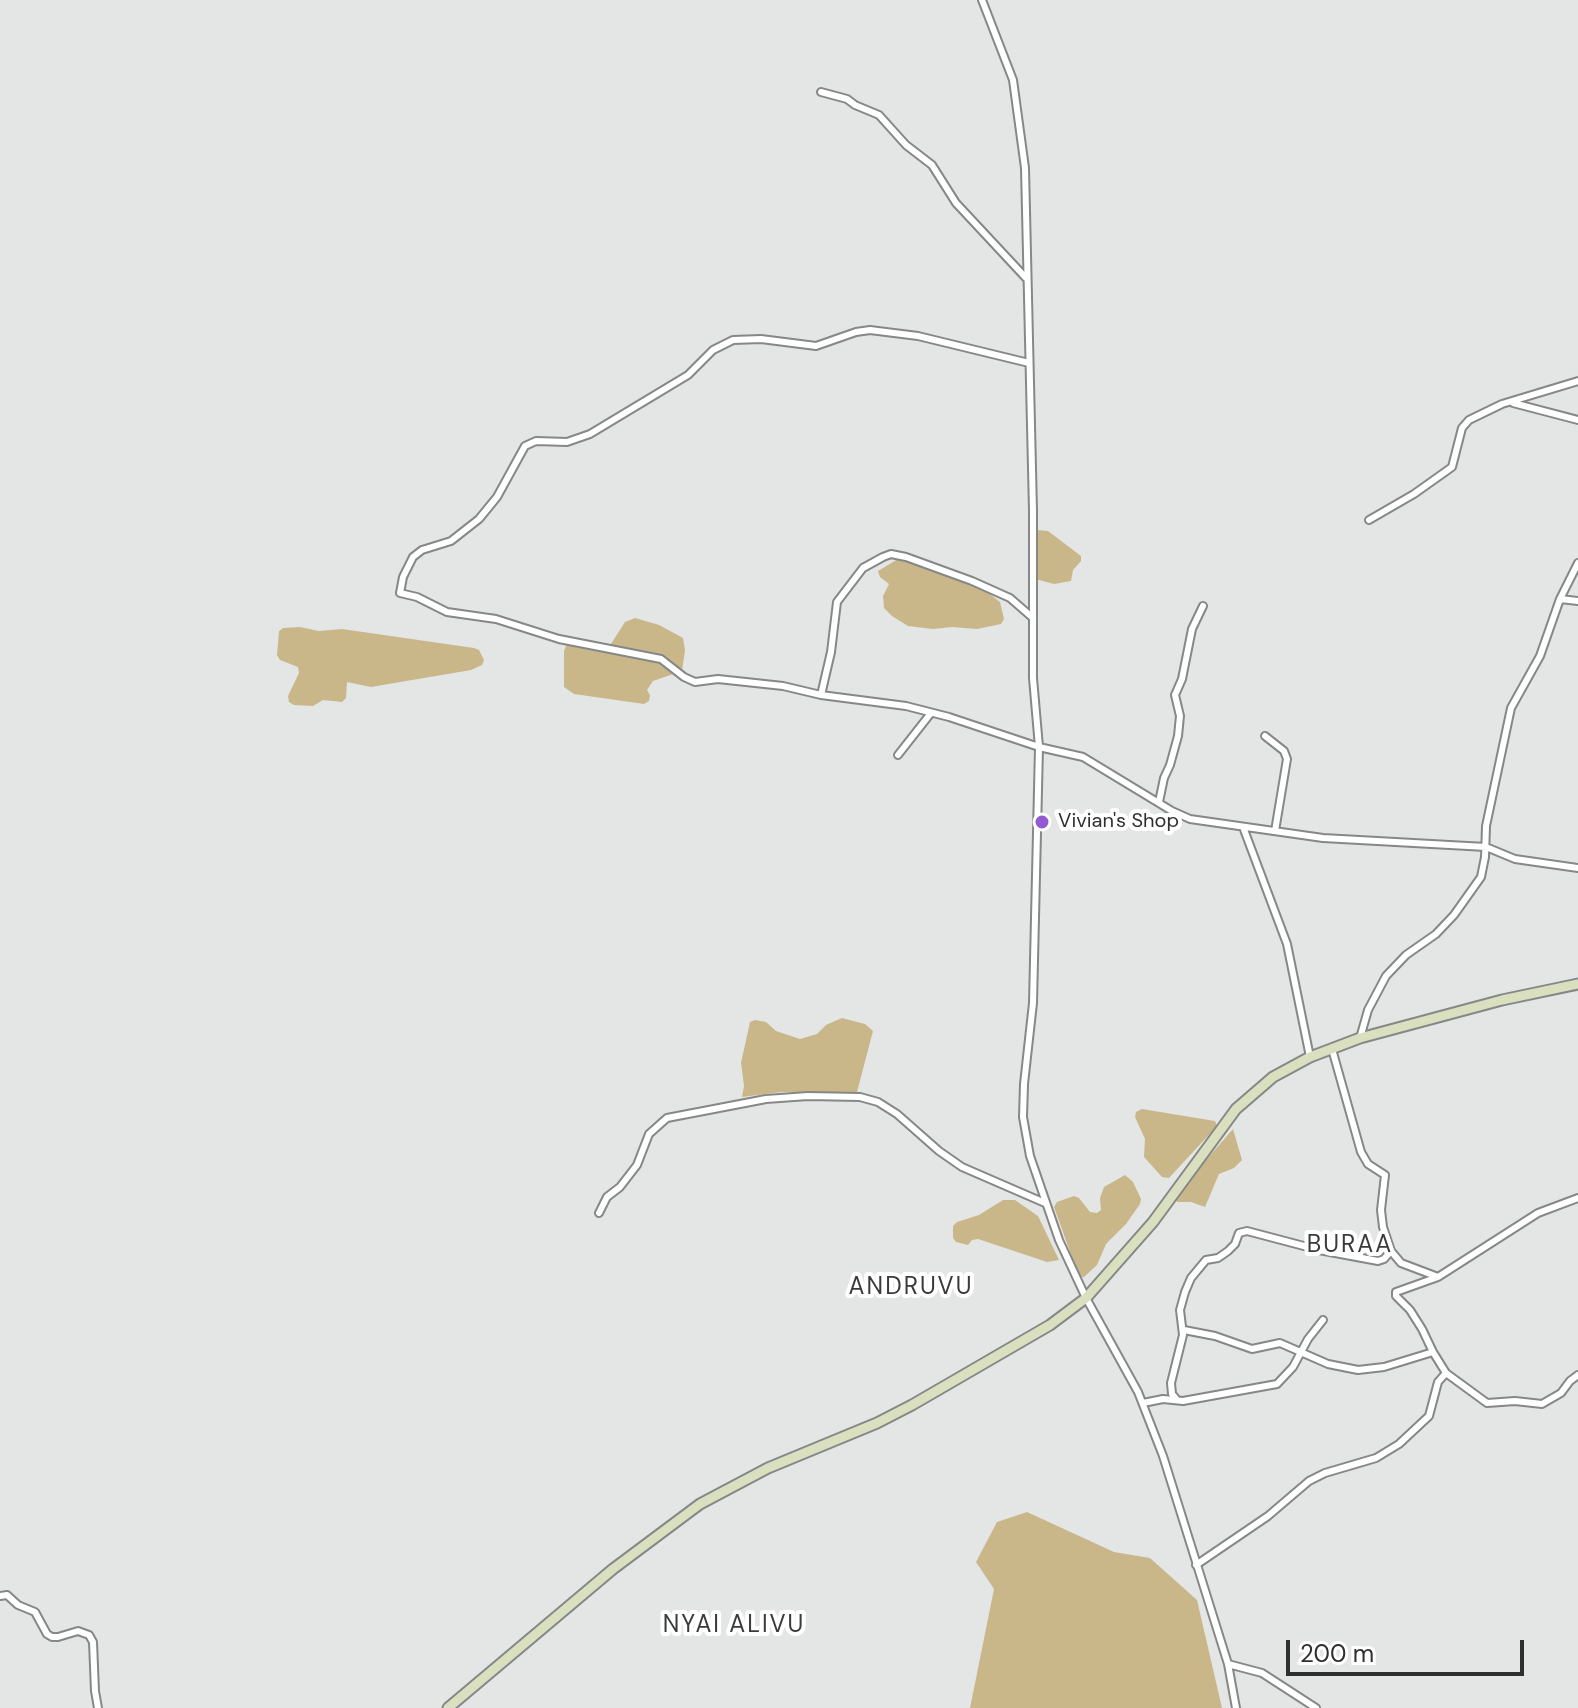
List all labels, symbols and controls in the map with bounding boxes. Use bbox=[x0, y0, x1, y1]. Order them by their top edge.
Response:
place label: Vivian's Shop bbox=[1058, 810, 1179, 834]
marker: Vivian's Shop bbox=[1033, 813, 1051, 831]
district label: BURAA bbox=[1307, 1232, 1393, 1260]
district label: ANDRUVU bbox=[849, 1274, 973, 1302]
district label: NYAI ALIVU bbox=[663, 1612, 805, 1640]
scale bar bbox=[1290, 1624, 1528, 1674]
text: 200 m bbox=[1300, 1638, 1374, 1669]

